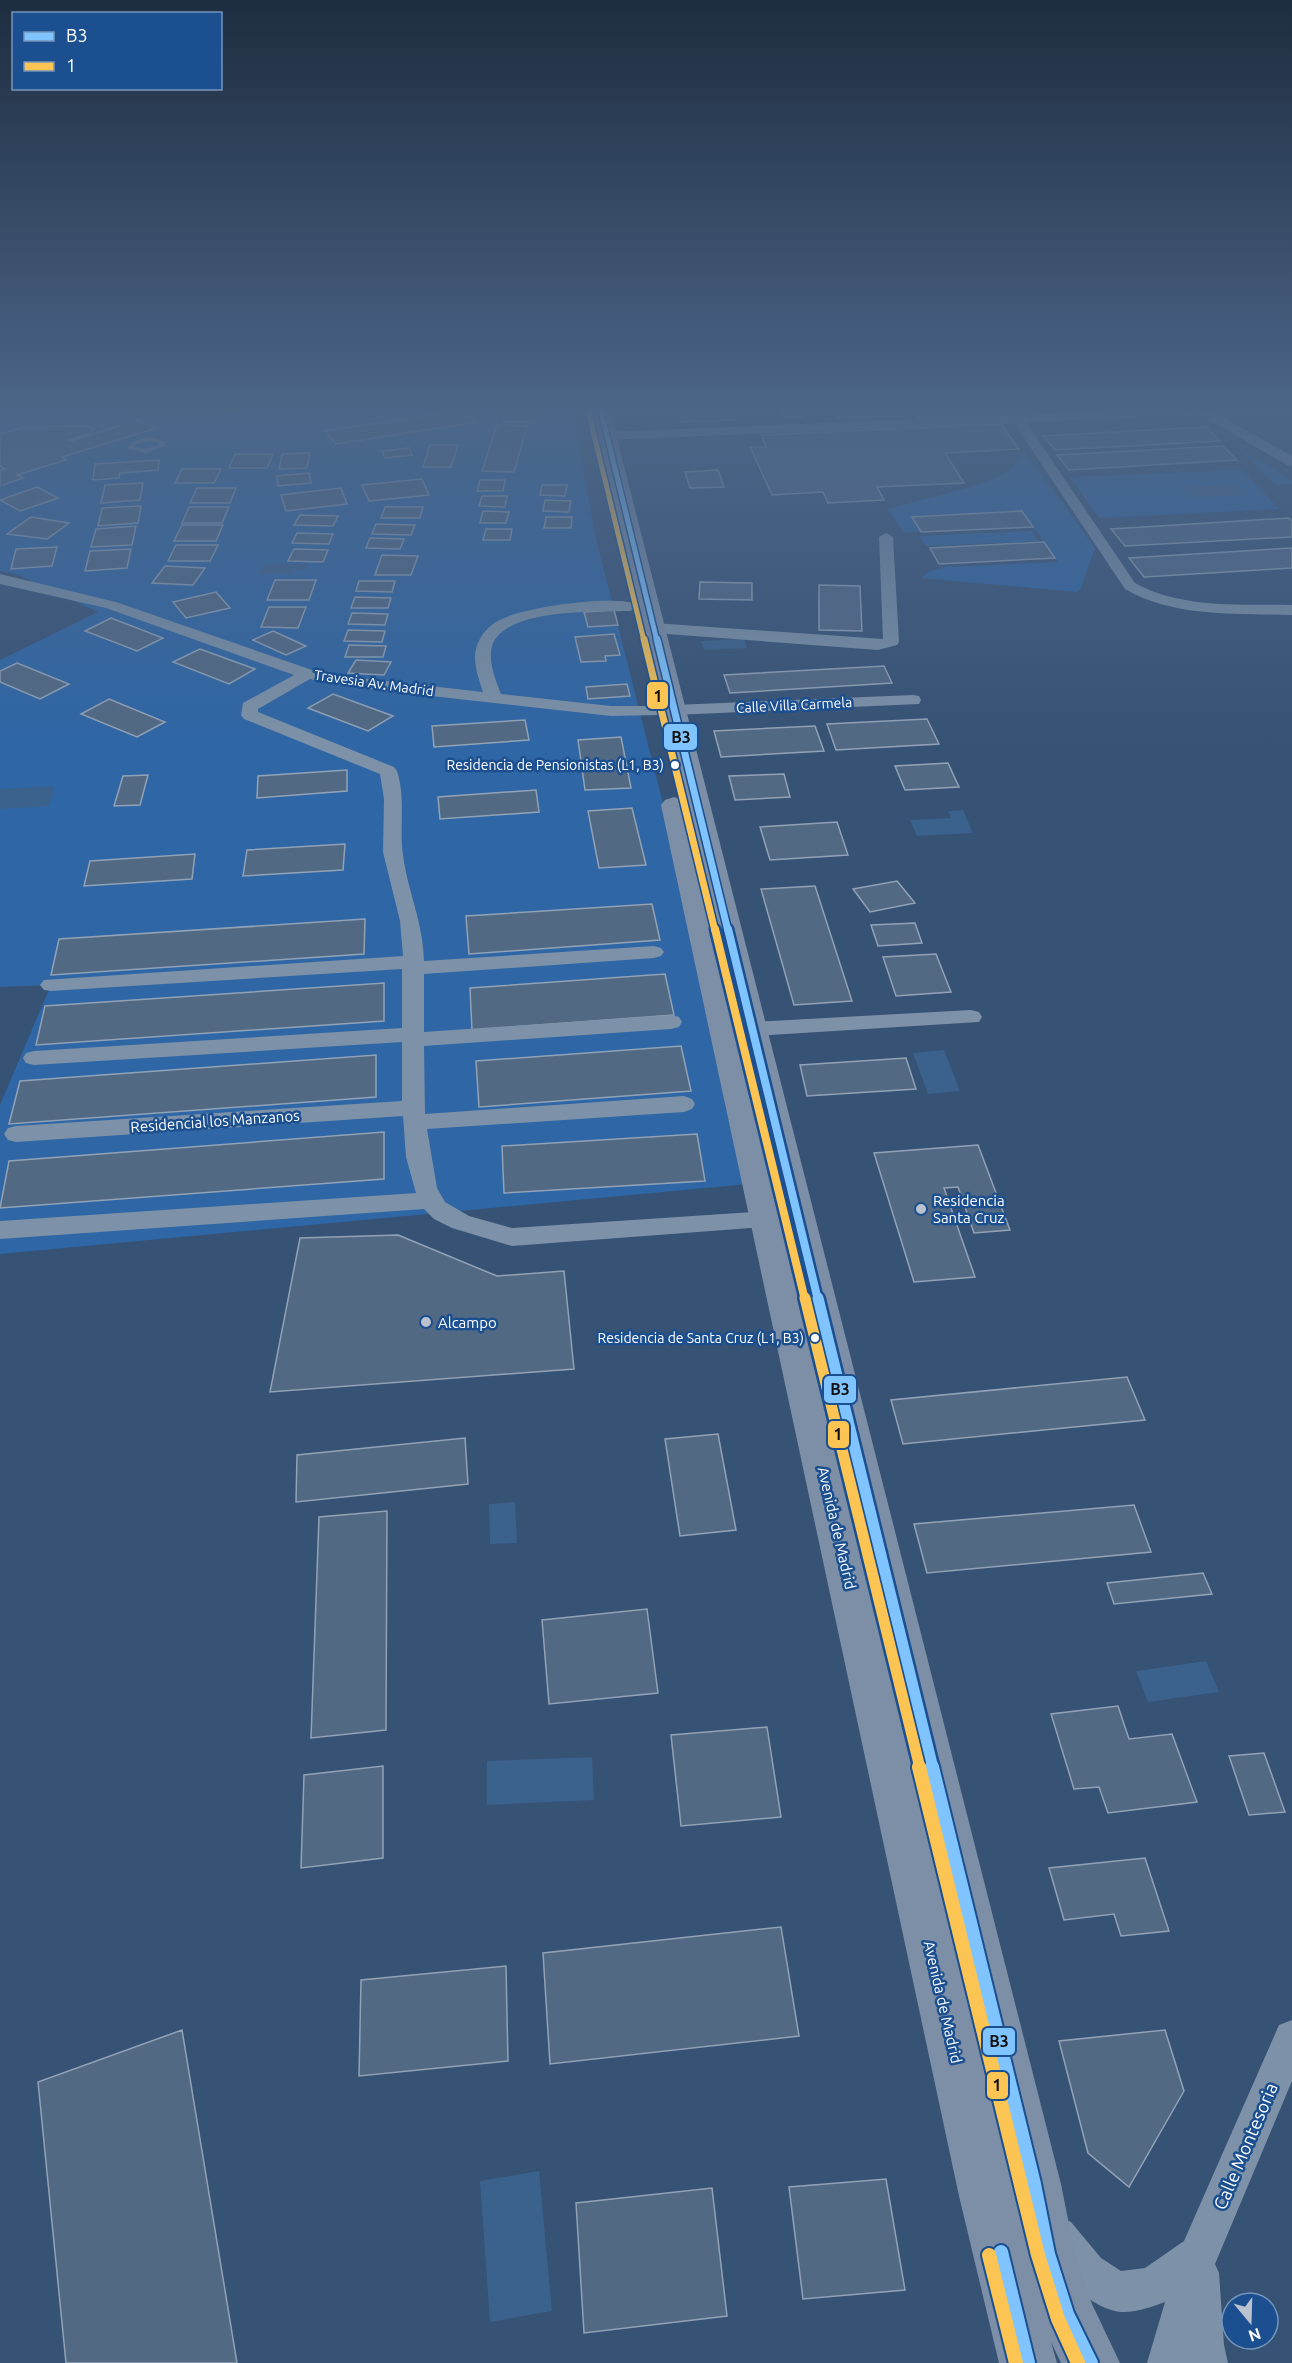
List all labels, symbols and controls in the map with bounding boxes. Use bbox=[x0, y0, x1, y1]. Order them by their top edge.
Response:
legend bbox=[12, 12, 222, 90]
text: B3 bbox=[66, 25, 88, 45]
text: 1 bbox=[66, 55, 76, 75]
street label: Travesia Av. Madrid bbox=[313, 667, 435, 699]
line badge: 1 bbox=[646, 681, 669, 710]
text: 1 bbox=[653, 687, 663, 705]
street label: Calle Villa Carmela bbox=[735, 694, 853, 716]
line badge: B3 bbox=[663, 723, 698, 751]
text: B3 bbox=[671, 728, 691, 746]
place label: Residencia de Pensionistas (L1, B3) bbox=[447, 757, 664, 773]
marker: Residencia de Pensionistas (L1, B3) bbox=[669, 759, 681, 771]
street label: Residencial los Manzanos bbox=[130, 1107, 300, 1135]
place label: Residencia Santa Cruz bbox=[933, 1192, 1005, 1226]
marker: Residencia Santa Cruz bbox=[914, 1202, 928, 1216]
place label: Alcampo bbox=[438, 1314, 497, 1331]
marker: Alcampo bbox=[419, 1315, 433, 1329]
place label: Residencia de Santa Cruz (L1, B3) bbox=[598, 1330, 804, 1346]
marker: Residencia de Santa Cruz (L1, B3) bbox=[809, 1332, 821, 1344]
line badge: B3 bbox=[823, 1375, 857, 1404]
text: B3 bbox=[830, 1380, 850, 1398]
line badge: 1 bbox=[827, 1420, 850, 1449]
text: 1 bbox=[833, 1425, 843, 1443]
street label: Avenida de Madrid bbox=[815, 1465, 859, 1591]
street label: Avenida de Madrid bbox=[921, 1939, 965, 2065]
line badge: B3 bbox=[982, 2027, 1016, 2056]
text: B3 bbox=[989, 2032, 1009, 2050]
line badge: 1 bbox=[986, 2071, 1009, 2100]
text: 1 bbox=[992, 2076, 1002, 2094]
street label: Calle Montesoria bbox=[1209, 2079, 1281, 2213]
north arrow bbox=[1220, 2291, 1280, 2351]
text: N bbox=[1246, 2325, 1263, 2346]

